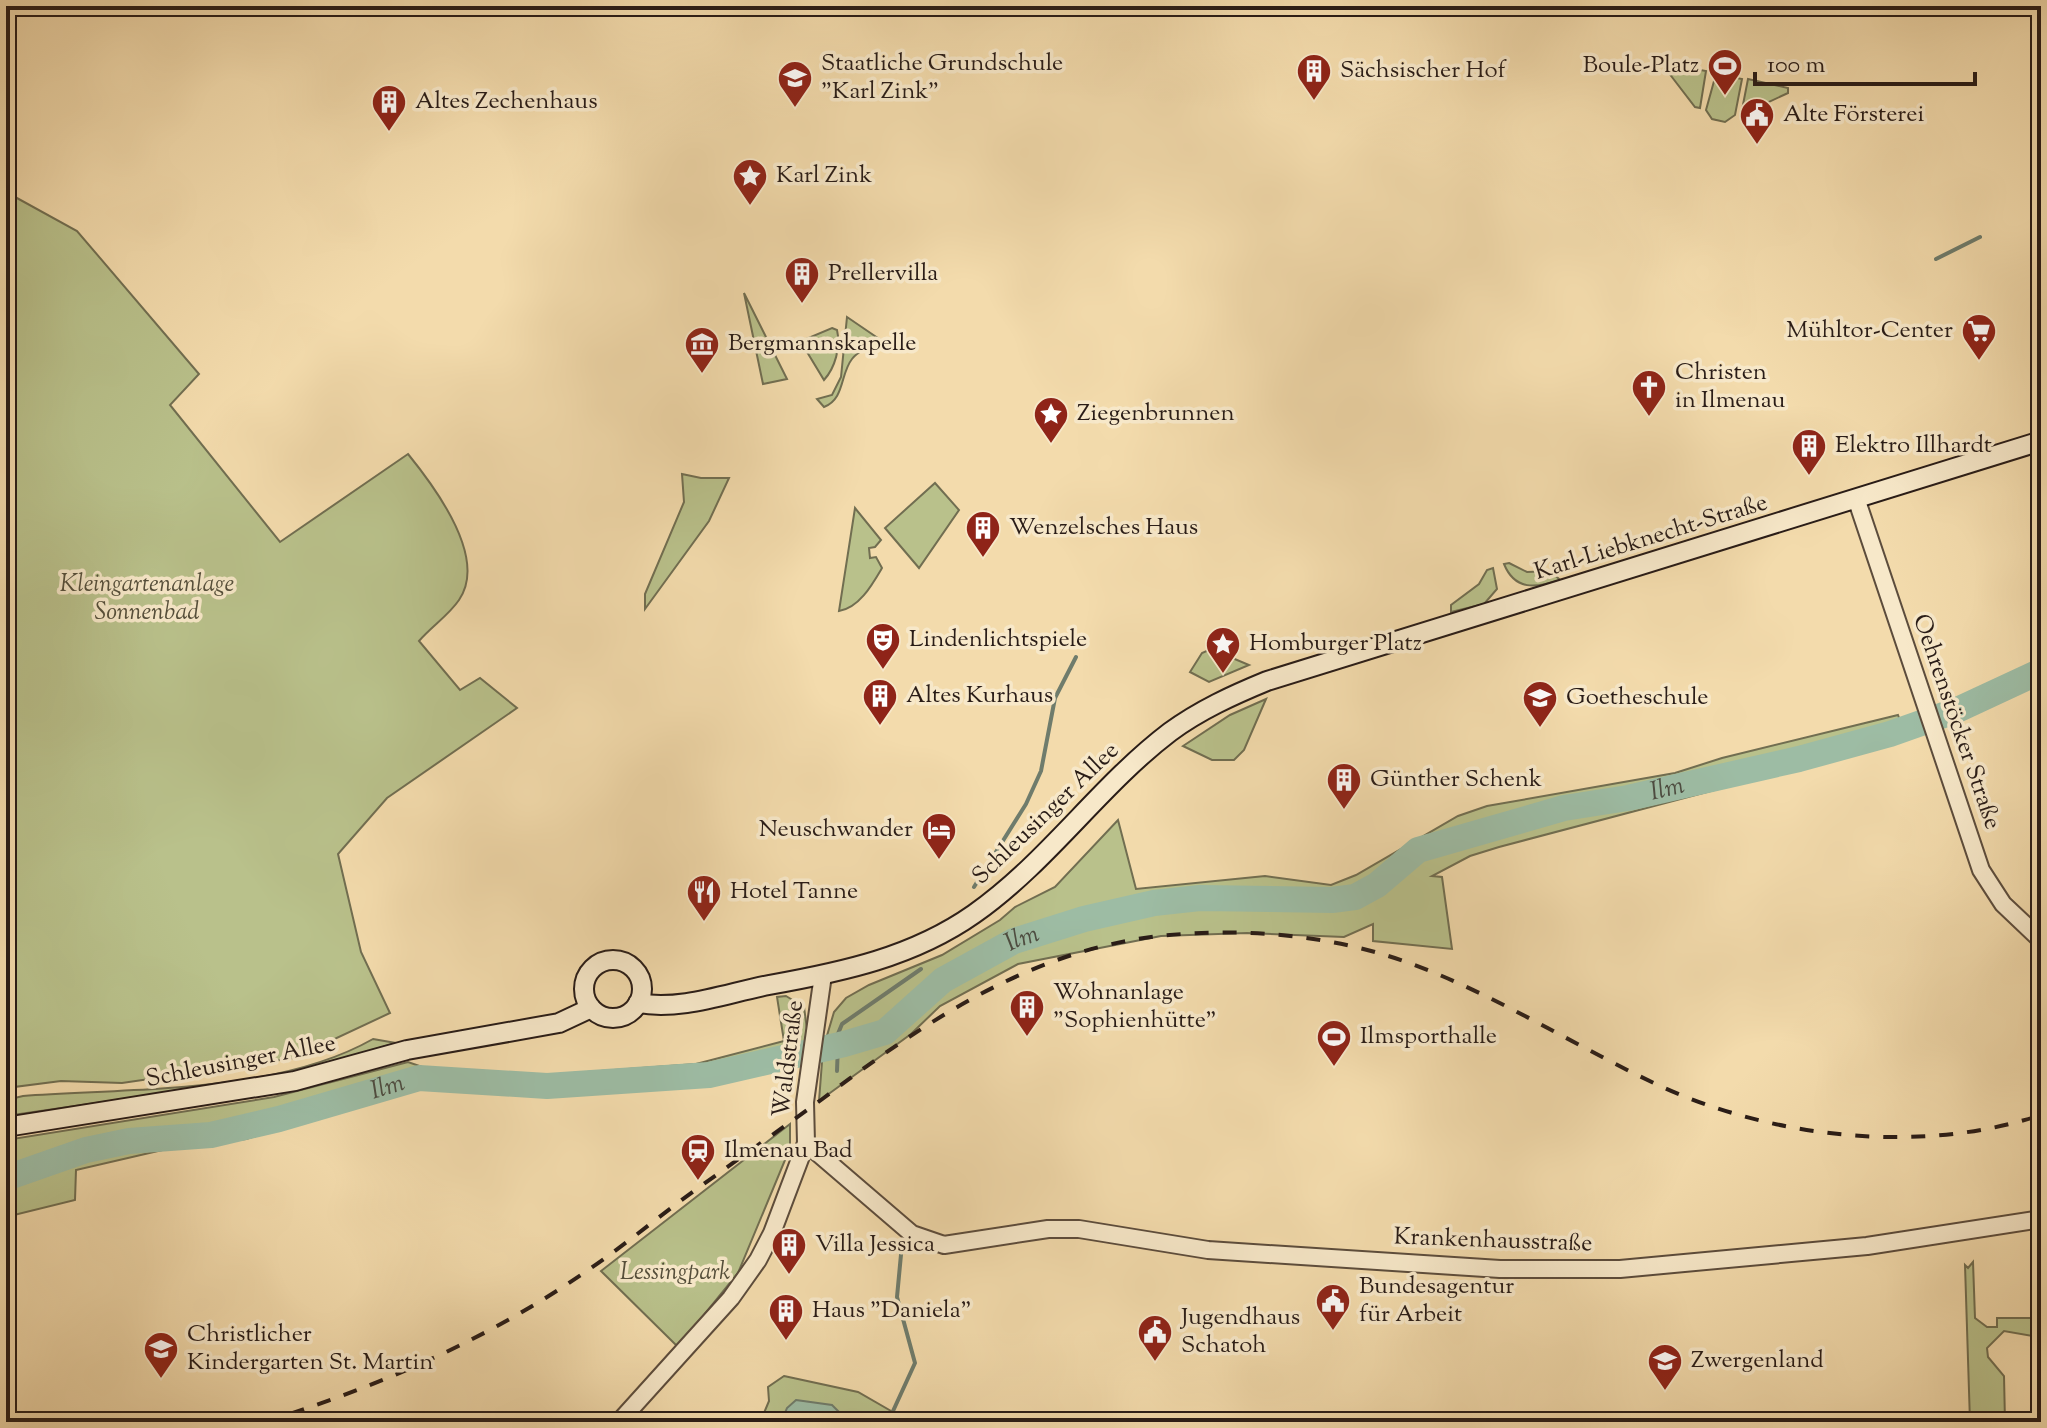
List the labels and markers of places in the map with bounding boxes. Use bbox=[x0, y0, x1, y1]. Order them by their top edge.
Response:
place label: Staatliche Grundschule "Karl Zink" bbox=[821, 47, 1063, 109]
sports icon: Boule-Platz bbox=[1706, 47, 1744, 97]
place label: Boule-Platz bbox=[1583, 49, 1699, 83]
building icon: Sächsischer Hof bbox=[1295, 52, 1333, 102]
place label: Sächsischer Hof bbox=[1340, 54, 1508, 88]
school or university icon: Staatliche Grundschule "Karl Zink" bbox=[776, 59, 814, 109]
building icon: Altes Zechenhaus bbox=[370, 83, 408, 133]
place label: Altes Zechenhaus bbox=[415, 85, 598, 119]
public building icon: Alte Försterei bbox=[1738, 96, 1776, 146]
place label: Alte Försterei bbox=[1783, 98, 1925, 132]
place icon: Karl Zink bbox=[731, 157, 769, 207]
place label: Karl Zink bbox=[776, 159, 872, 193]
building icon: Prellervilla bbox=[783, 255, 821, 305]
place label: Prellervilla bbox=[828, 257, 938, 291]
supermarket icon: Mühltor-Center bbox=[1960, 312, 1998, 362]
place label: Mühltor-Center bbox=[1786, 314, 1953, 348]
museum icon: Bergmannskapelle bbox=[683, 325, 721, 375]
place label: Bergmannskapelle bbox=[728, 327, 916, 361]
place label: Christen in Ilmenau bbox=[1675, 356, 1785, 418]
church icon: Christen in Ilmenau bbox=[1630, 368, 1668, 418]
place icon: Ziegenbrunnen bbox=[1032, 395, 1070, 445]
place label: Ziegenbrunnen bbox=[1077, 397, 1235, 431]
building icon: Elektro Illhardt bbox=[1790, 427, 1828, 477]
place label: Elektro Illhardt bbox=[1835, 429, 1992, 463]
building icon: Wenzelsches Haus bbox=[964, 509, 1002, 559]
place label: Wenzelsches Haus bbox=[1009, 511, 1198, 545]
theatre icon: Lindenlichtspiele bbox=[864, 621, 902, 671]
place label: Lindenlichtspiele bbox=[909, 623, 1087, 657]
place icon: Homburger Platz bbox=[1204, 625, 1242, 675]
place label: Homburger Platz bbox=[1249, 627, 1422, 661]
building icon: Altes Kurhaus bbox=[861, 677, 899, 727]
place label: Altes Kurhaus bbox=[906, 679, 1053, 713]
school or university icon: Goetheschule bbox=[1521, 679, 1559, 729]
place label: Goetheschule bbox=[1566, 681, 1709, 715]
building icon: Günther Schenk bbox=[1325, 761, 1363, 811]
place label: Günther Schenk bbox=[1370, 763, 1542, 797]
hotel icon: Neuschwander bbox=[920, 811, 958, 861]
place label: Neuschwander bbox=[759, 813, 913, 847]
restaurant icon: Hotel Tanne bbox=[685, 873, 723, 923]
place label: Hotel Tanne bbox=[730, 875, 858, 909]
place label: Wohnanlage "Sophienhütte" bbox=[1053, 976, 1217, 1038]
building icon: Wohnanlage "Sophienhütte" bbox=[1008, 988, 1046, 1038]
sports icon: Ilmsporthalle bbox=[1315, 1018, 1353, 1068]
place label: Ilmsporthalle bbox=[1360, 1020, 1497, 1054]
station icon: Ilmenau Bad bbox=[679, 1132, 717, 1182]
place label: Ilmenau Bad bbox=[724, 1134, 853, 1168]
building icon: Villa Jessica bbox=[770, 1226, 808, 1276]
place label: Villa Jessica bbox=[815, 1228, 935, 1262]
place label: Bundesagentur für Arbeit bbox=[1359, 1270, 1514, 1332]
public building icon: Bundesagentur für Arbeit bbox=[1314, 1282, 1352, 1332]
building icon: Haus "Daniela" bbox=[767, 1292, 805, 1342]
place label: Haus "Daniela" bbox=[812, 1294, 972, 1328]
place label: Jugendhaus Schatoh bbox=[1179, 1301, 1300, 1363]
public building icon: Jugendhaus Schatoh bbox=[1136, 1313, 1174, 1363]
place label: Christlicher Kindergarten St. Martin bbox=[187, 1318, 433, 1380]
school or university icon: Christlicher Kindergarten St. Martin bbox=[142, 1330, 180, 1380]
school or university icon: Zwergenland bbox=[1646, 1342, 1684, 1392]
place label: Zwergenland bbox=[1691, 1344, 1824, 1378]

